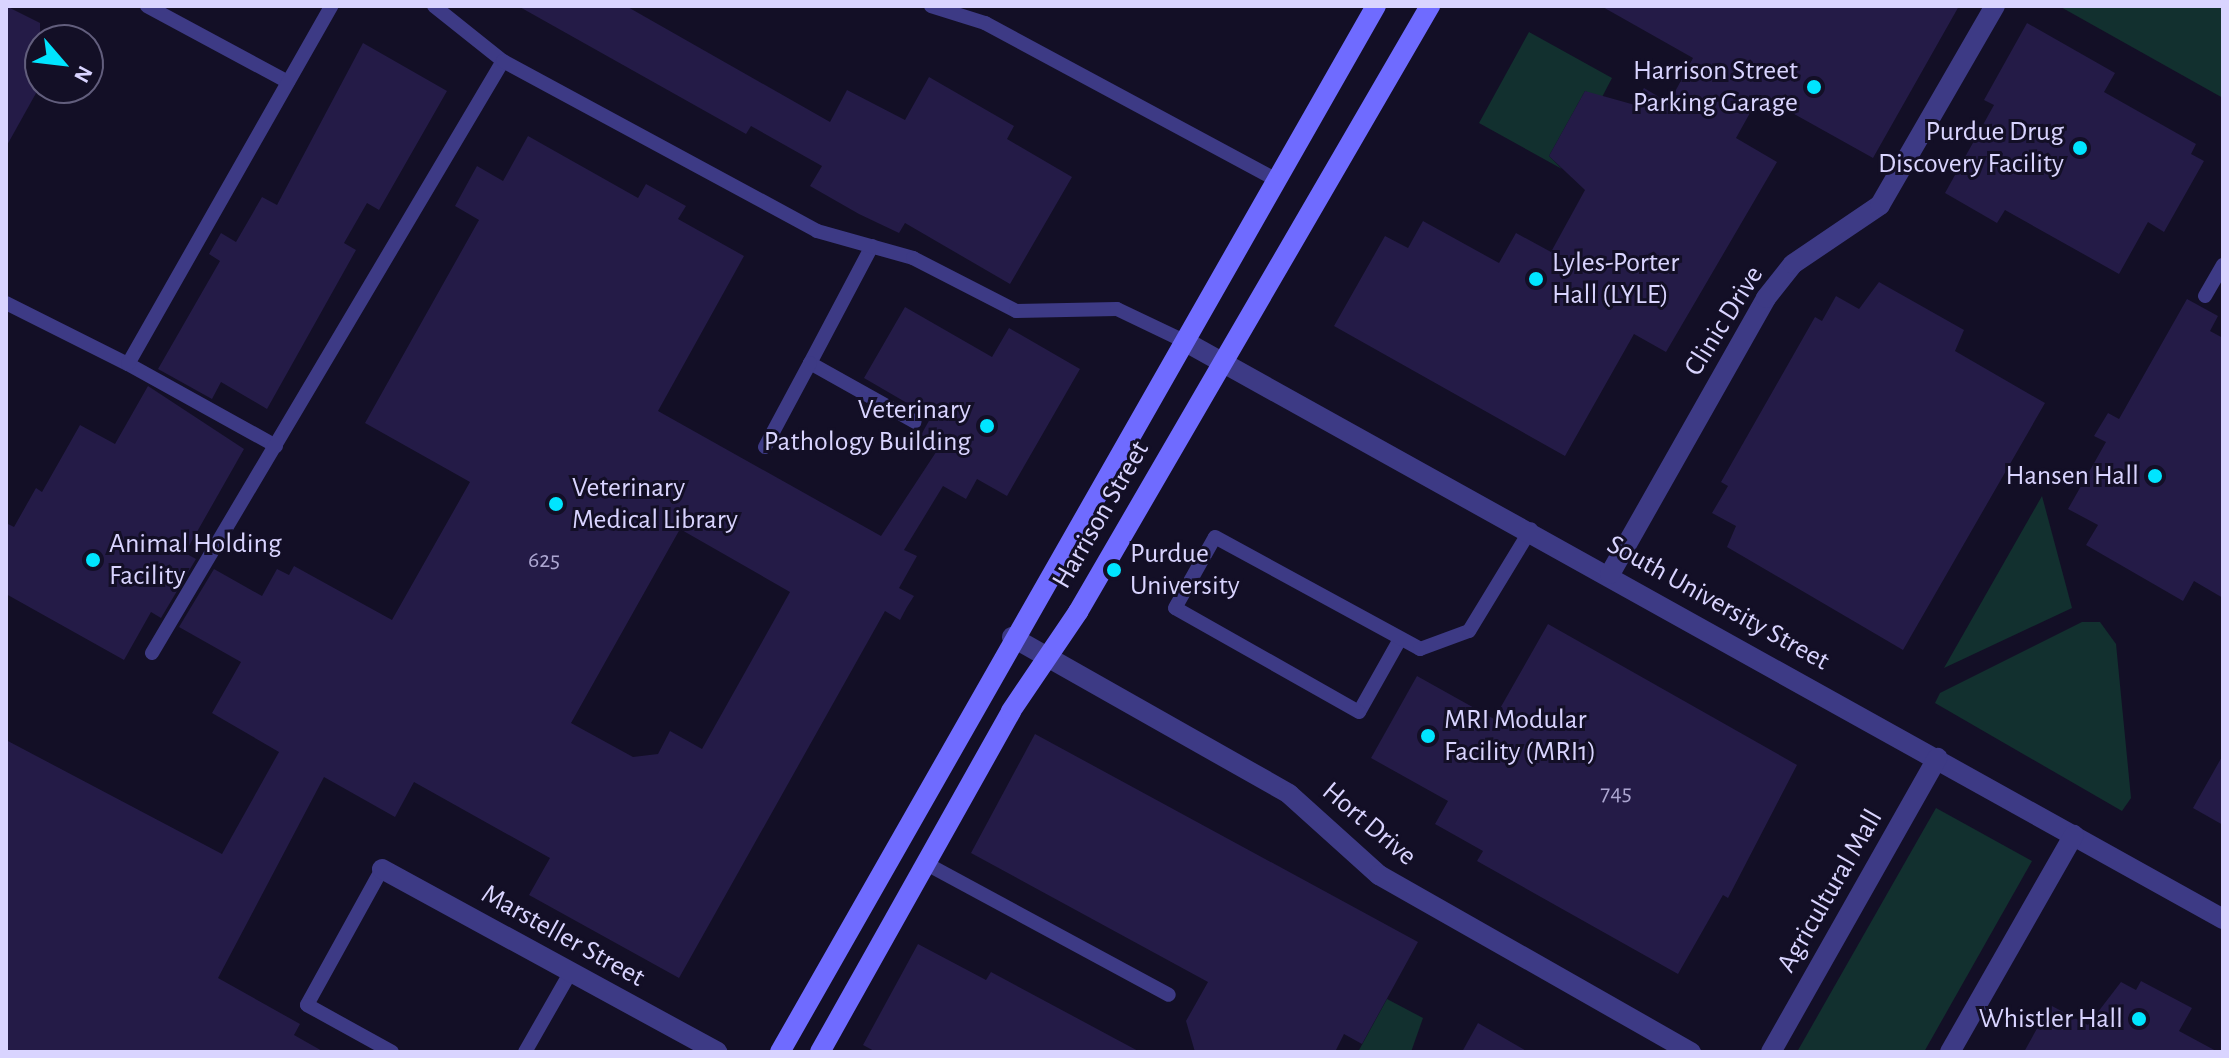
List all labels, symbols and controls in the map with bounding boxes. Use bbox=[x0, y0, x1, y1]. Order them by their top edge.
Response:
north arrow bbox=[24, 24, 104, 104]
place label: Harrison Street Parking Garage bbox=[1633, 54, 1798, 120]
text: N bbox=[70, 62, 97, 86]
marker: Harrison Street Parking Garage bbox=[1805, 78, 1823, 96]
place label: Purdue Drug Discovery Facility bbox=[1878, 115, 2064, 181]
marker: Purdue Drug Discovery Facility bbox=[2071, 139, 2089, 157]
place label: Lyles-Porter Hall (LYLE) bbox=[1552, 246, 1679, 312]
street label: Clinic Drive bbox=[1677, 260, 1771, 382]
marker: Lyles-Porter Hall (LYLE) bbox=[1527, 270, 1545, 288]
place label: Veterinary Pathology Building bbox=[764, 393, 971, 459]
marker: Veterinary Pathology Building bbox=[978, 417, 996, 435]
street label: Harrison Street bbox=[1045, 435, 1157, 595]
place label: Hansen Hall bbox=[2006, 459, 2139, 493]
marker: Hansen Hall bbox=[2146, 467, 2164, 485]
place label: Veterinary Medical Library bbox=[572, 471, 738, 537]
marker: Veterinary Medical Library bbox=[547, 495, 565, 513]
place label: Animal Holding Facility bbox=[109, 527, 282, 593]
street label: South University Street bbox=[1601, 528, 1835, 678]
place label: Purdue University bbox=[1130, 537, 1240, 603]
house number: 625 bbox=[528, 547, 560, 575]
marker: Animal Holding Facility bbox=[84, 551, 102, 569]
marker: Purdue University bbox=[1105, 561, 1123, 579]
place label: MRI Modular Facility (MRI1) bbox=[1444, 703, 1596, 769]
marker: MRI Modular Facility (MRI1) bbox=[1419, 727, 1437, 745]
street label: Hort Drive bbox=[1315, 775, 1423, 873]
house number: 745 bbox=[1600, 780, 1632, 808]
street label: Agricultural Mall bbox=[1770, 804, 1890, 978]
street label: Marsteller Street bbox=[475, 877, 651, 995]
place label: Whistler Hall bbox=[1979, 1002, 2123, 1036]
marker: Whistler Hall bbox=[2130, 1010, 2148, 1028]

